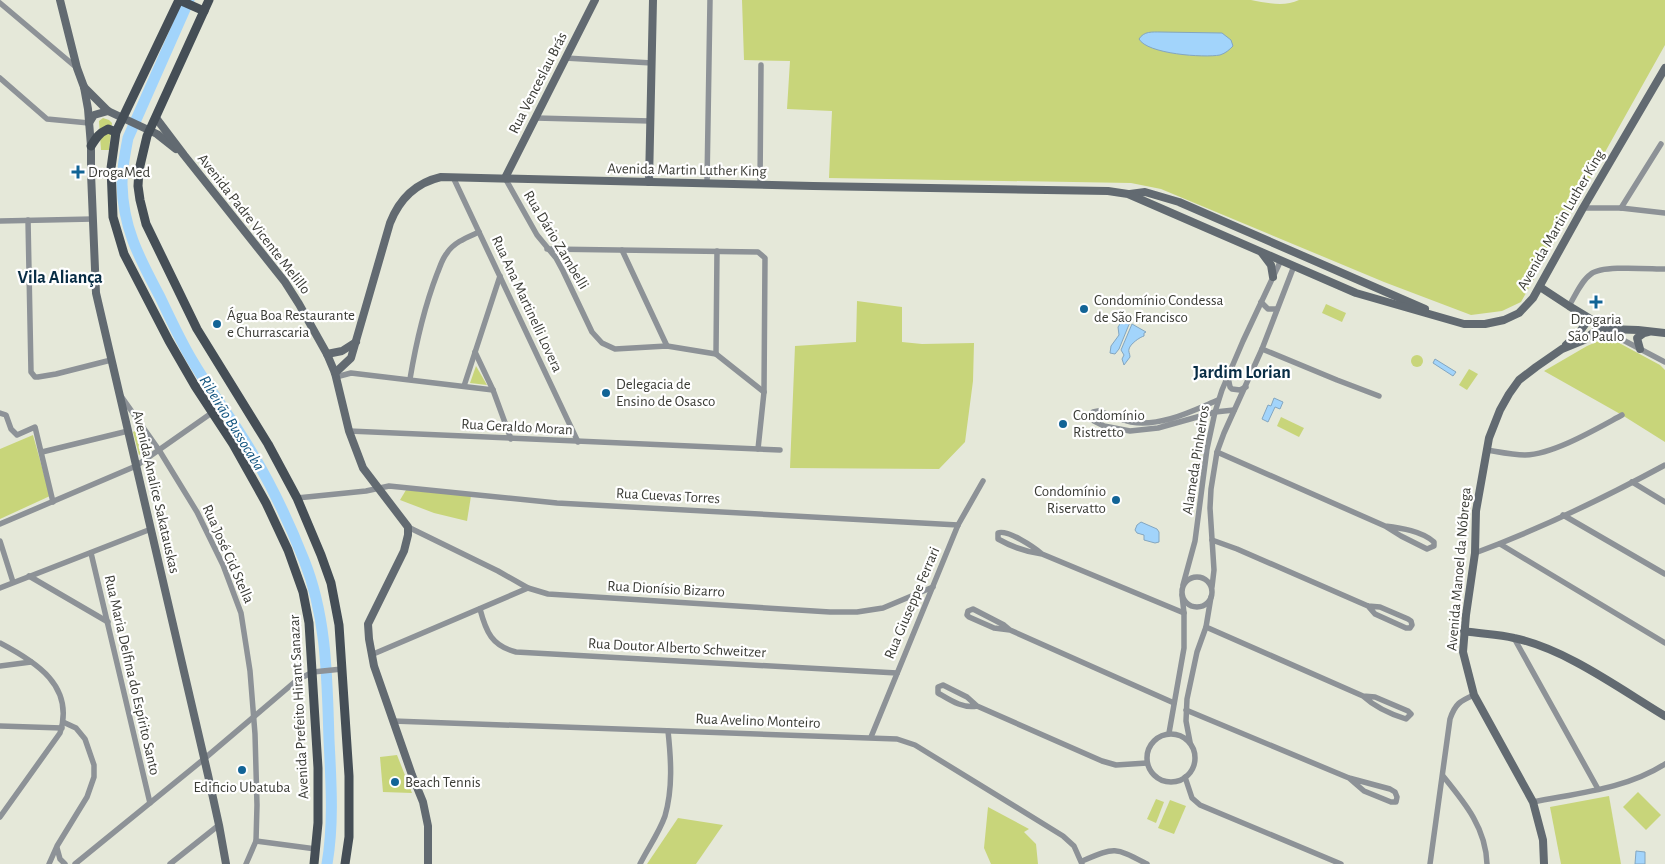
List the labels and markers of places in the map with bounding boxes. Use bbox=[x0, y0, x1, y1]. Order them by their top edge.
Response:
place label: DrogaMed bbox=[88, 165, 150, 180]
marker: DrogaMed bbox=[72, 166, 84, 178]
place label: Condomínio Condessa de São Francisco bbox=[1094, 293, 1224, 325]
marker: Drogaria São Paulo bbox=[1590, 296, 1602, 308]
marker: Condomínio Condessa de São Francisco bbox=[1078, 303, 1090, 315]
place label: Água Boa Restaurante e Churrascaria bbox=[227, 306, 355, 340]
place label: Drogaria São Paulo bbox=[1568, 312, 1624, 344]
marker: Água Boa Restaurante e Churrascaria bbox=[211, 318, 223, 330]
place label: Delegacia de Ensino de Osasco bbox=[616, 377, 715, 409]
marker: Delegacia de Ensino de Osasco bbox=[600, 387, 612, 399]
place label: Condomínio Ristretto bbox=[1073, 408, 1145, 440]
marker: Condomínio Ristretto bbox=[1057, 418, 1069, 430]
place label: Condomínio Riservatto bbox=[1034, 484, 1106, 516]
marker: Condomínio Riservatto bbox=[1110, 494, 1122, 506]
marker: Edificio Ubatuba bbox=[236, 764, 248, 776]
place label: Beach Tennis bbox=[405, 775, 481, 790]
marker: Beach Tennis bbox=[389, 776, 401, 788]
place label: Edificio Ubatuba bbox=[194, 780, 291, 795]

